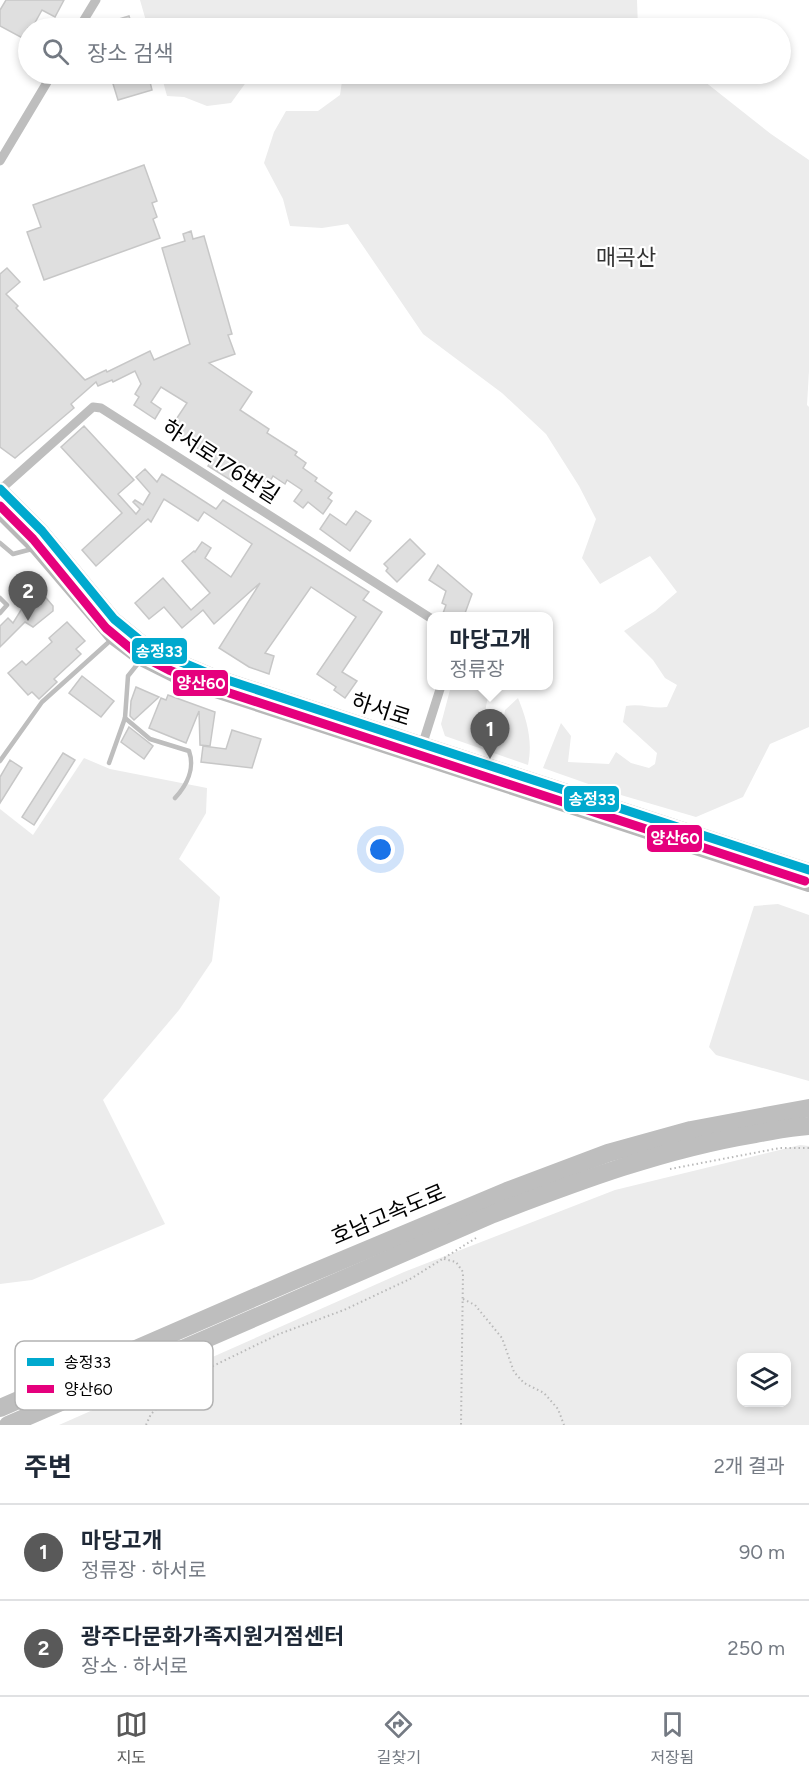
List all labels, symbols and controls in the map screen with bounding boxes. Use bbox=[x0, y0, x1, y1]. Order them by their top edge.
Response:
search box bbox=[18, 18, 791, 84]
icon: search bbox=[39, 35, 72, 68]
text: 장소 검색 bbox=[87, 40, 173, 67]
park label: 매곡산 bbox=[596, 244, 656, 271]
street label: 하서로176번길 bbox=[157, 413, 285, 509]
pin: 2 bbox=[9, 572, 48, 621]
popup bbox=[427, 612, 553, 690]
text: 마당고개 bbox=[450, 626, 530, 653]
line badge: 송정33 bbox=[131, 637, 188, 665]
text: 송정33 bbox=[135, 642, 183, 661]
text: 정류장 bbox=[450, 657, 505, 681]
line badge: 양산60 bbox=[172, 669, 229, 697]
text: 양산60 bbox=[176, 674, 226, 693]
street label: 하서로 bbox=[348, 687, 414, 732]
pin: 1 bbox=[470, 710, 510, 759]
line badge: 송정33 bbox=[563, 785, 620, 813]
text: 송정33 bbox=[568, 790, 616, 809]
line badge: 양산60 bbox=[646, 824, 703, 853]
text: 양산60 bbox=[650, 829, 700, 848]
your location bbox=[366, 835, 395, 864]
street label: 호남고속도로 bbox=[327, 1178, 449, 1251]
legend bbox=[15, 1341, 213, 1410]
text: 송정33 bbox=[64, 1353, 111, 1372]
map controls bbox=[737, 1353, 791, 1407]
button: layers bbox=[737, 1353, 791, 1407]
text: 양산60 bbox=[64, 1380, 113, 1399]
text: 주변 bbox=[24, 1451, 72, 1483]
text: 2개 결과 bbox=[714, 1454, 785, 1478]
text: 마당고개 bbox=[81, 1527, 162, 1554]
text: 1 bbox=[39, 1540, 48, 1564]
text: 90 m bbox=[739, 1540, 785, 1564]
text: 정류장 · 하서로 bbox=[81, 1558, 206, 1582]
text: 광주다문화가족지원거점센터 bbox=[81, 1623, 344, 1650]
text: 2 bbox=[38, 1636, 49, 1660]
text: 250 m bbox=[728, 1636, 785, 1660]
text: 장소 · 하서로 bbox=[81, 1654, 188, 1678]
tab: 지도 bbox=[115, 1708, 148, 1768]
tab: 길찾기 bbox=[377, 1708, 421, 1768]
tab: 저장됨 bbox=[650, 1708, 694, 1768]

